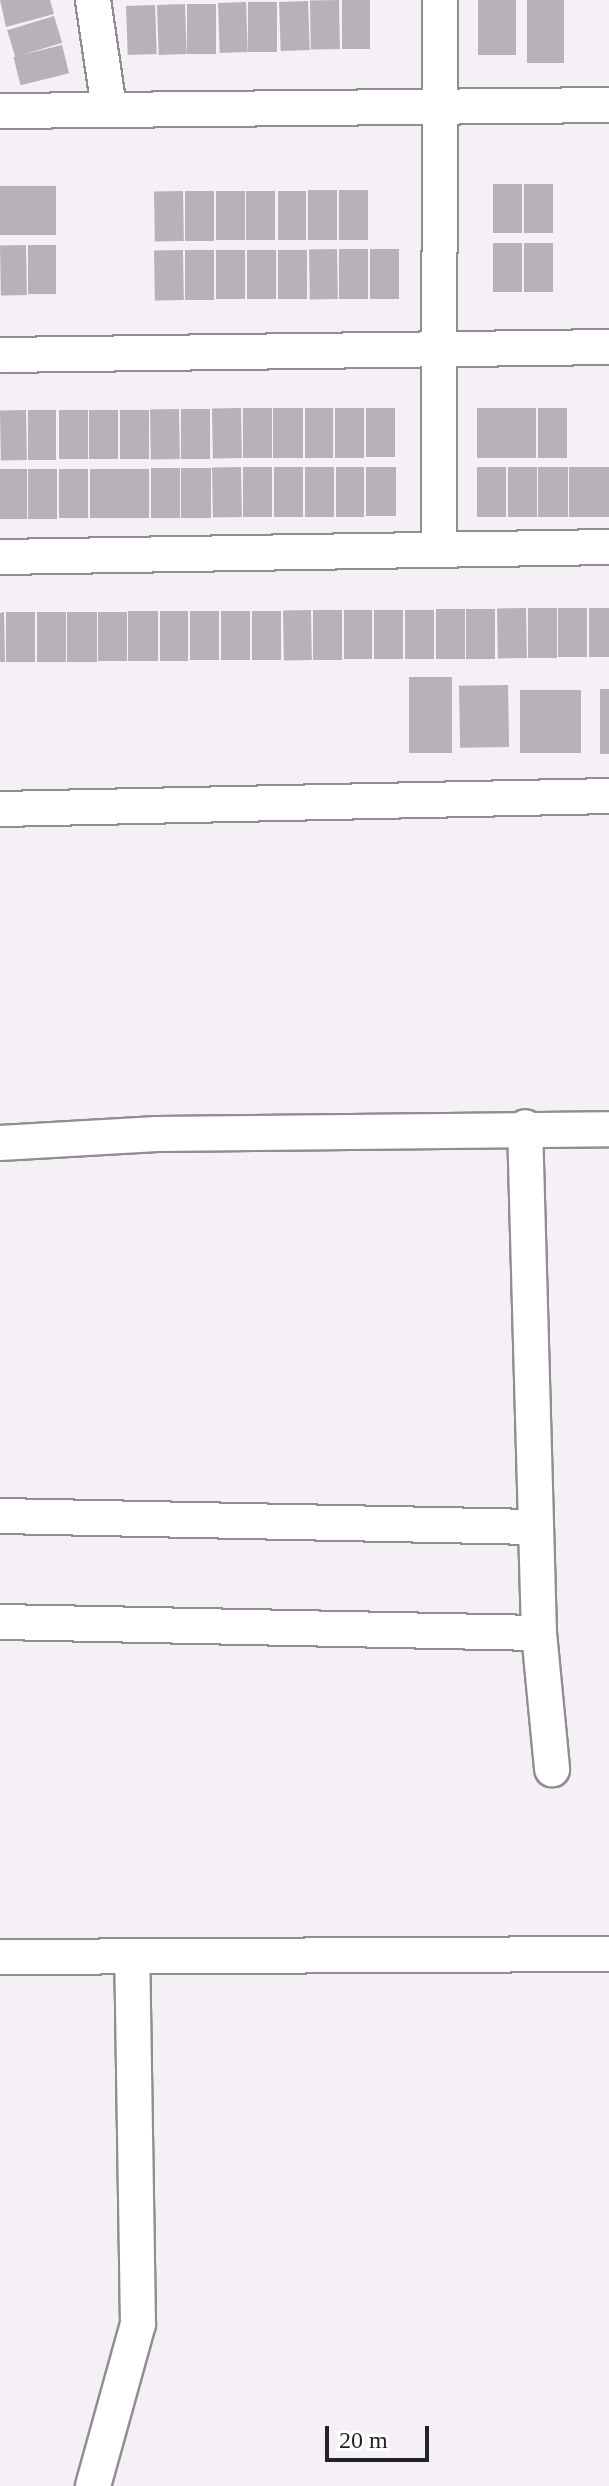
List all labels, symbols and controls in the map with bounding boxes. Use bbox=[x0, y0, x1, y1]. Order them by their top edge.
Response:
scale bar bbox=[329, 2410, 433, 2460]
text: 20 m bbox=[339, 2427, 388, 2453]

